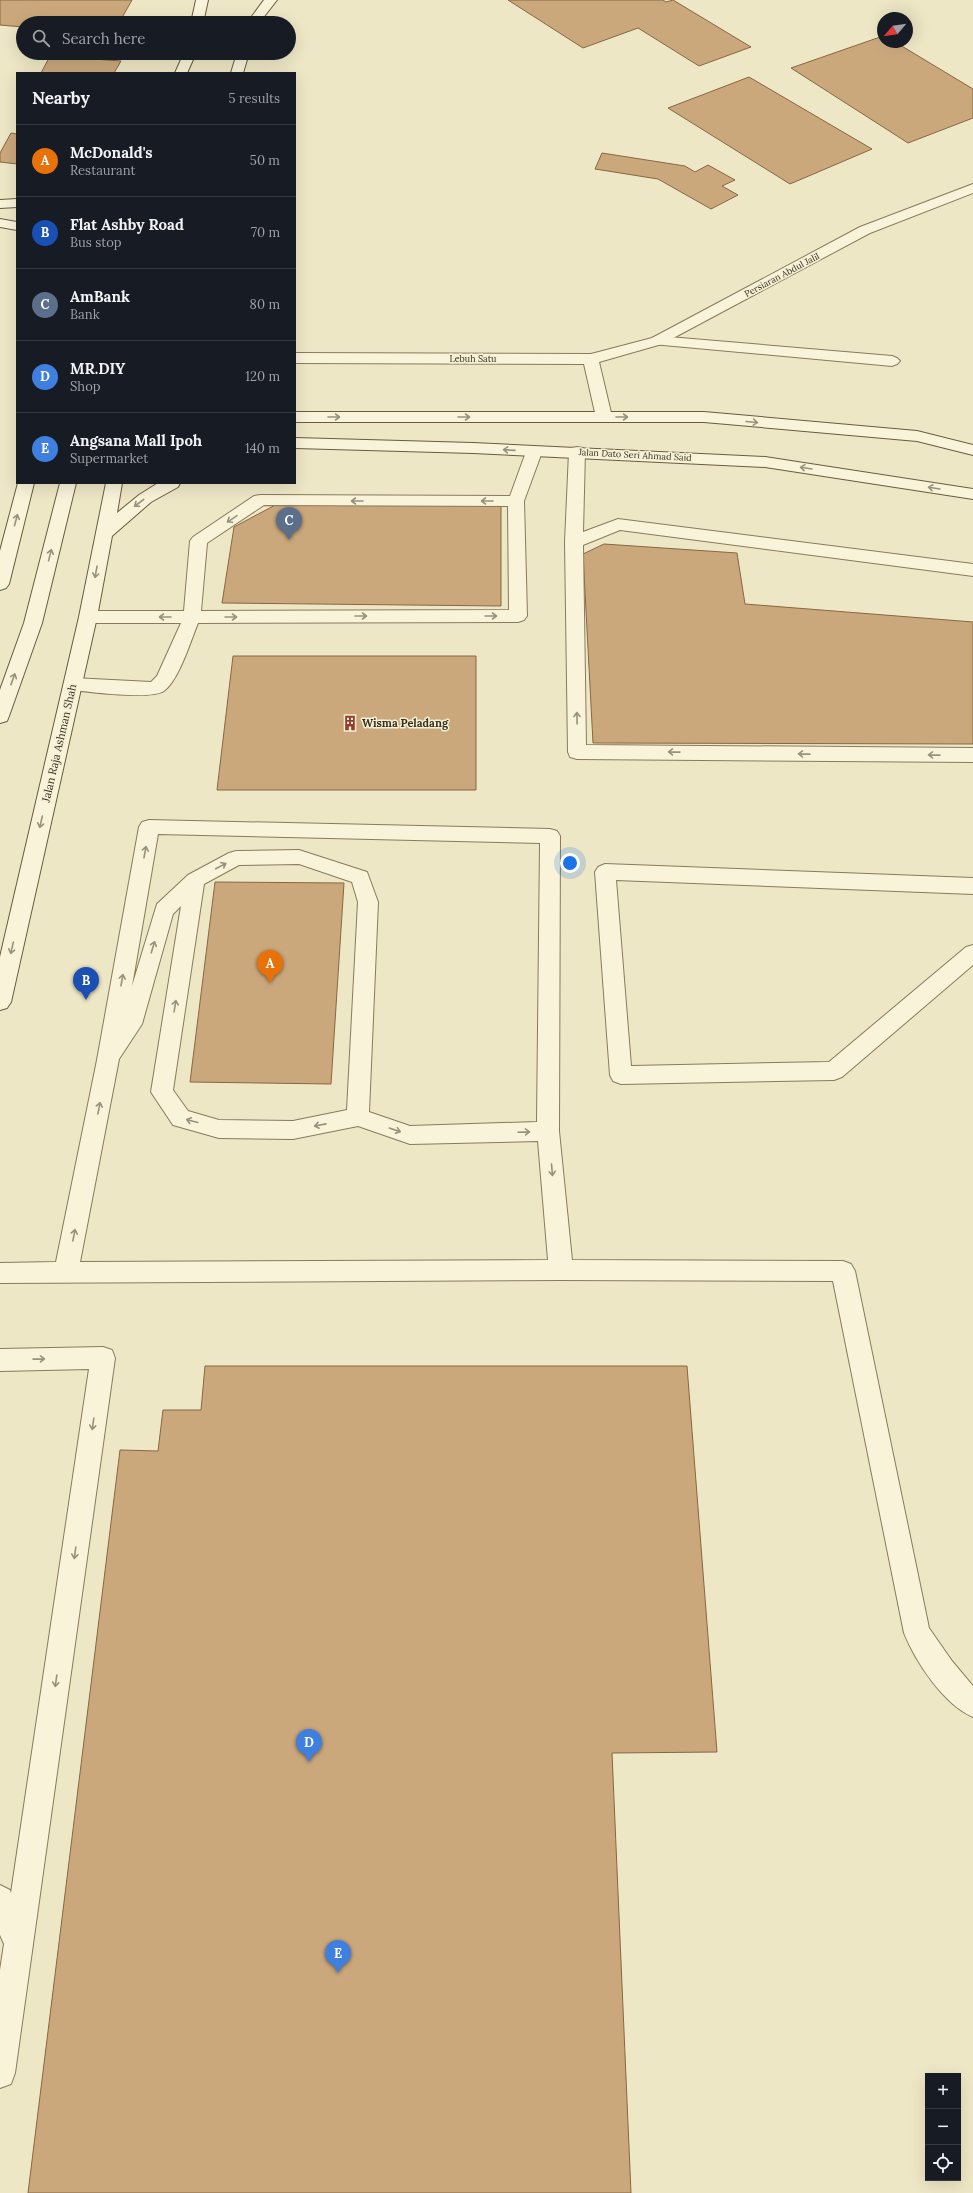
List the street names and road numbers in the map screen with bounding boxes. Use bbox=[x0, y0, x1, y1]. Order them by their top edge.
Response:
street label: Persiaran Abdul Jalil bbox=[742, 250, 822, 299]
street label: Lebuh Satu bbox=[450, 353, 497, 364]
street label: Jalan Dato Seri Ahmad Said bbox=[577, 446, 692, 463]
street label: Jalan Raja Ashman Shah bbox=[38, 682, 79, 804]

